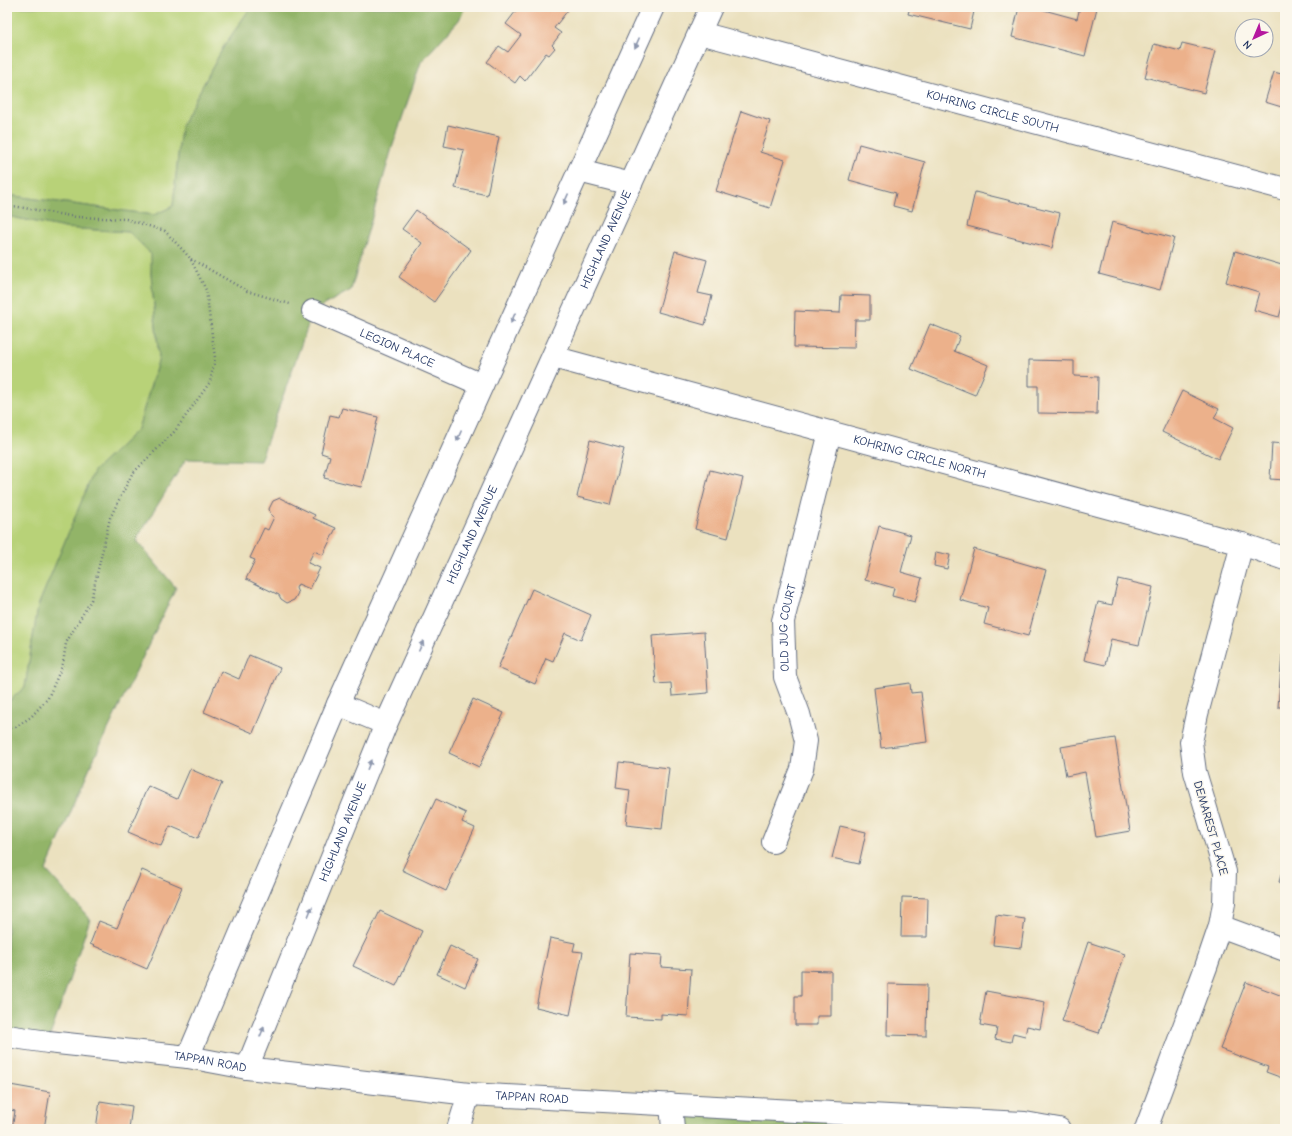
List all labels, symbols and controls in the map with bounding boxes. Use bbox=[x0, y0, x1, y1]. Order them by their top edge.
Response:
north arrow bbox=[1234, 18, 1274, 58]
one-way arrow bbox=[634, 37, 640, 48]
text: N bbox=[1240, 38, 1255, 52]
street label: KOHRING CIRCLE SOUTH bbox=[925, 87, 1061, 135]
street label: HIGHLAND AVENUE bbox=[577, 188, 634, 291]
one-way arrow bbox=[563, 194, 569, 205]
one-way arrow bbox=[509, 312, 515, 324]
street label: LEGION PLACE bbox=[358, 325, 437, 370]
one-way arrow bbox=[456, 431, 462, 442]
street label: KOHRING CIRCLE NORTH bbox=[852, 432, 988, 481]
street label: HIGHLAND AVENUE bbox=[444, 483, 500, 586]
street label: OLD JUG COURT bbox=[776, 582, 799, 672]
one-way arrow bbox=[418, 640, 424, 652]
one-way arrow bbox=[367, 759, 373, 771]
street label: DEMAREST PLACE bbox=[1191, 779, 1231, 877]
street label: HIGHLAND AVENUE bbox=[316, 780, 369, 884]
one-way arrow bbox=[308, 905, 314, 917]
one-way arrow bbox=[259, 1026, 265, 1038]
street label: TAPPAN ROAD bbox=[173, 1049, 248, 1075]
street label: TAPPAN ROAD bbox=[495, 1088, 569, 1106]

